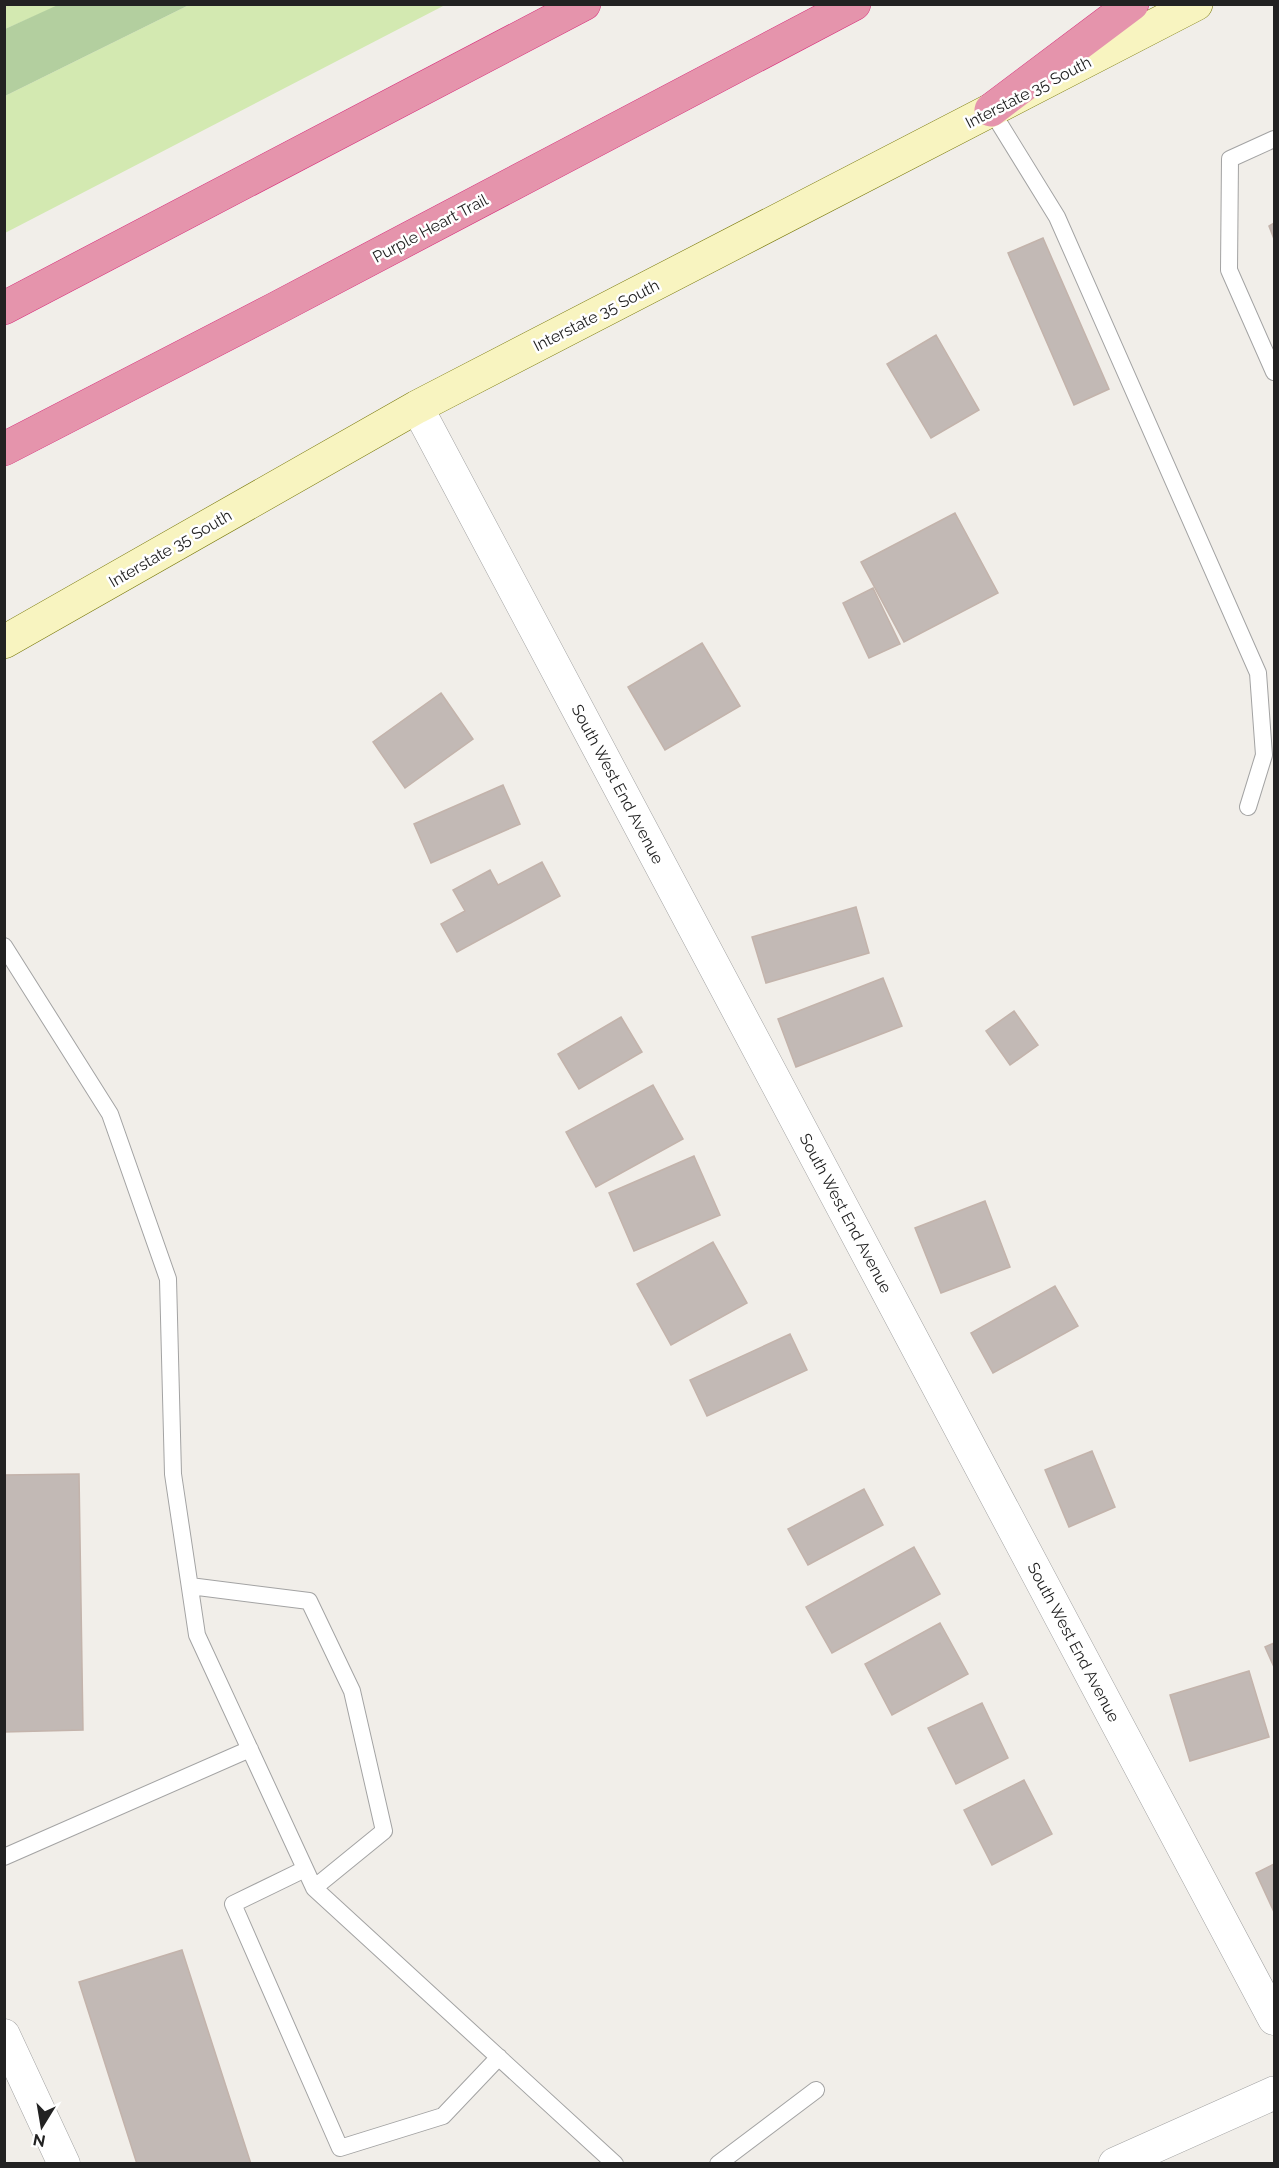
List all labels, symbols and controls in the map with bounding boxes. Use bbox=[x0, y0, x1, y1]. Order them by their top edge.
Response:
street label: Interstate 35 South bbox=[962, 53, 1094, 132]
street label: Purple Heart Trail bbox=[369, 190, 492, 267]
street label: Interstate 35 South bbox=[530, 276, 662, 355]
street label: Interstate 35 South bbox=[105, 506, 235, 591]
street label: South West End Avenue bbox=[567, 701, 668, 867]
street label: South West End Avenue bbox=[795, 1130, 896, 1296]
street label: South West End Avenue bbox=[1023, 1559, 1124, 1725]
north arrow bbox=[12, 2096, 72, 2156]
text: N bbox=[31, 2130, 47, 2151]

